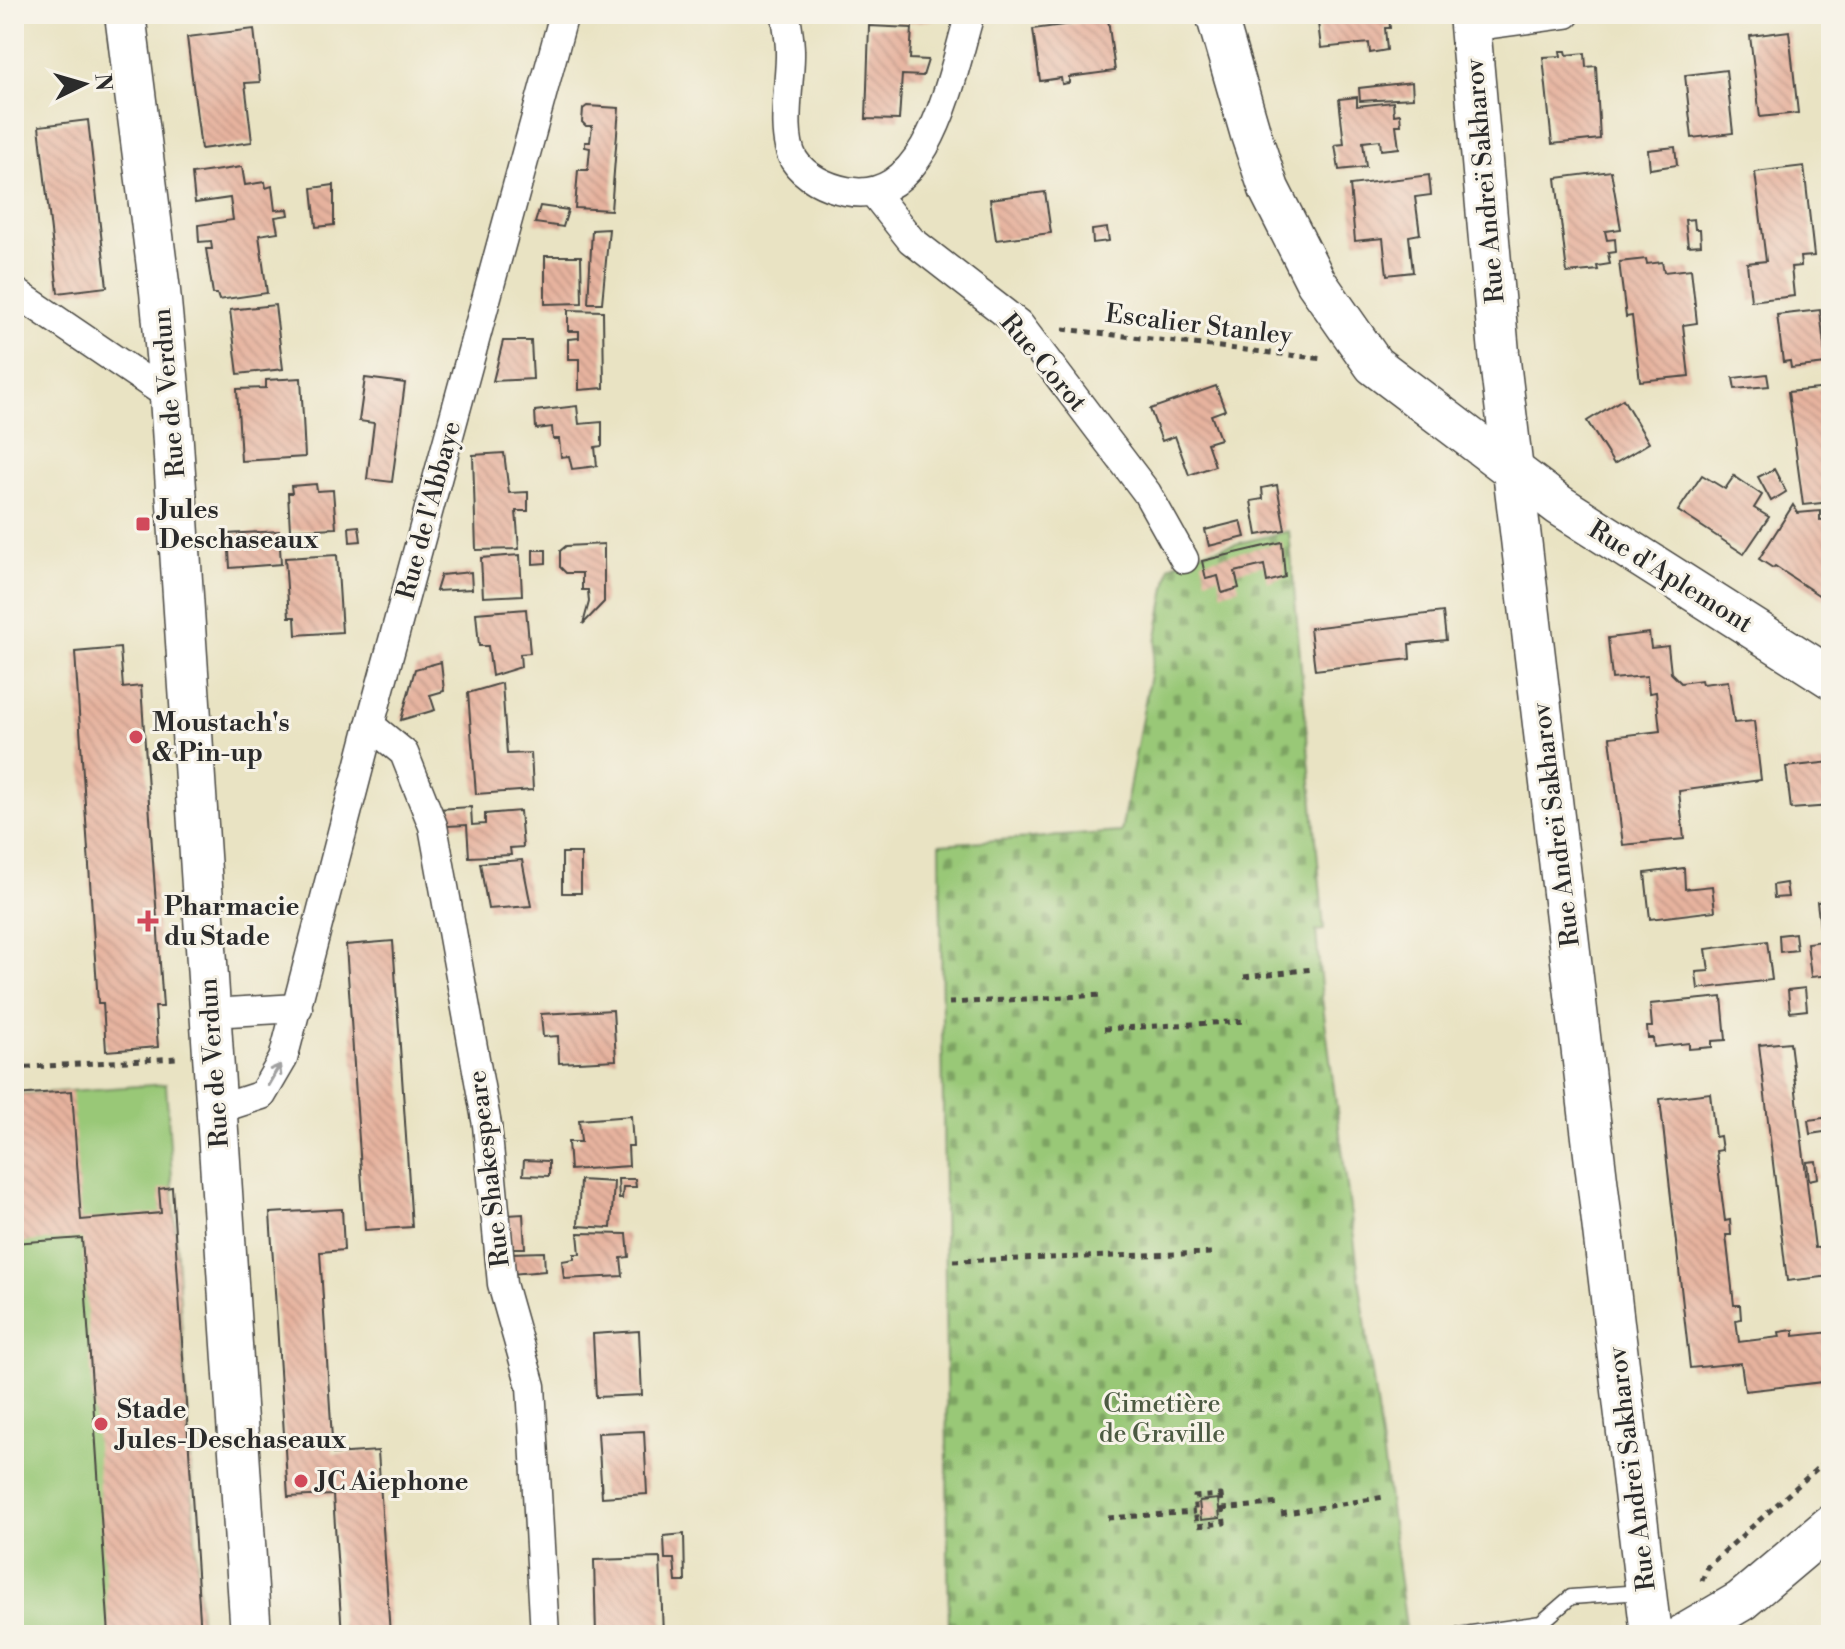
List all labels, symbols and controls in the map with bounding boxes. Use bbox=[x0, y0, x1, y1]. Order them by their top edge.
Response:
north arrow bbox=[44, 44, 124, 124]
street label: Rue Andreï Sakharov bbox=[1458, 56, 1512, 305]
text: N bbox=[88, 73, 117, 93]
street label: Escalier Stanley bbox=[1104, 298, 1295, 352]
street label: Rue de Verdun bbox=[146, 307, 192, 479]
street label: Rue Corot bbox=[993, 307, 1094, 418]
street label: Rue de l'Abbaye bbox=[390, 418, 468, 603]
place label: Jules Deschaseaux bbox=[156, 494, 318, 556]
street label: Rue d'Aplemont bbox=[1582, 514, 1759, 640]
marker: Jules Deschaseaux bbox=[134, 515, 152, 533]
street label: Rue Andreï Sakharov bbox=[1525, 700, 1587, 949]
place label: Moustach's & Pin-up bbox=[152, 707, 290, 769]
marker: Moustach's & Pin-up bbox=[127, 728, 145, 746]
place label: Pharmacie du Stade bbox=[164, 891, 299, 953]
marker: Pharmacie du Stade bbox=[139, 912, 157, 930]
street label: Rue de Verdun bbox=[192, 977, 236, 1149]
one-way arrow bbox=[266, 1064, 282, 1087]
street label: Rue Shakespeare bbox=[461, 1069, 517, 1269]
street label: Rue Andreï Sakharov bbox=[1601, 1344, 1663, 1593]
park label: Cimetière de Graville bbox=[1099, 1388, 1225, 1450]
place label: Stade Jules-Deschaseaux bbox=[114, 1394, 346, 1456]
marker: Stade Jules-Deschaseaux bbox=[92, 1415, 110, 1433]
place label: JC Aiephone bbox=[314, 1466, 468, 1498]
marker: JC Aiephone bbox=[292, 1472, 310, 1490]

